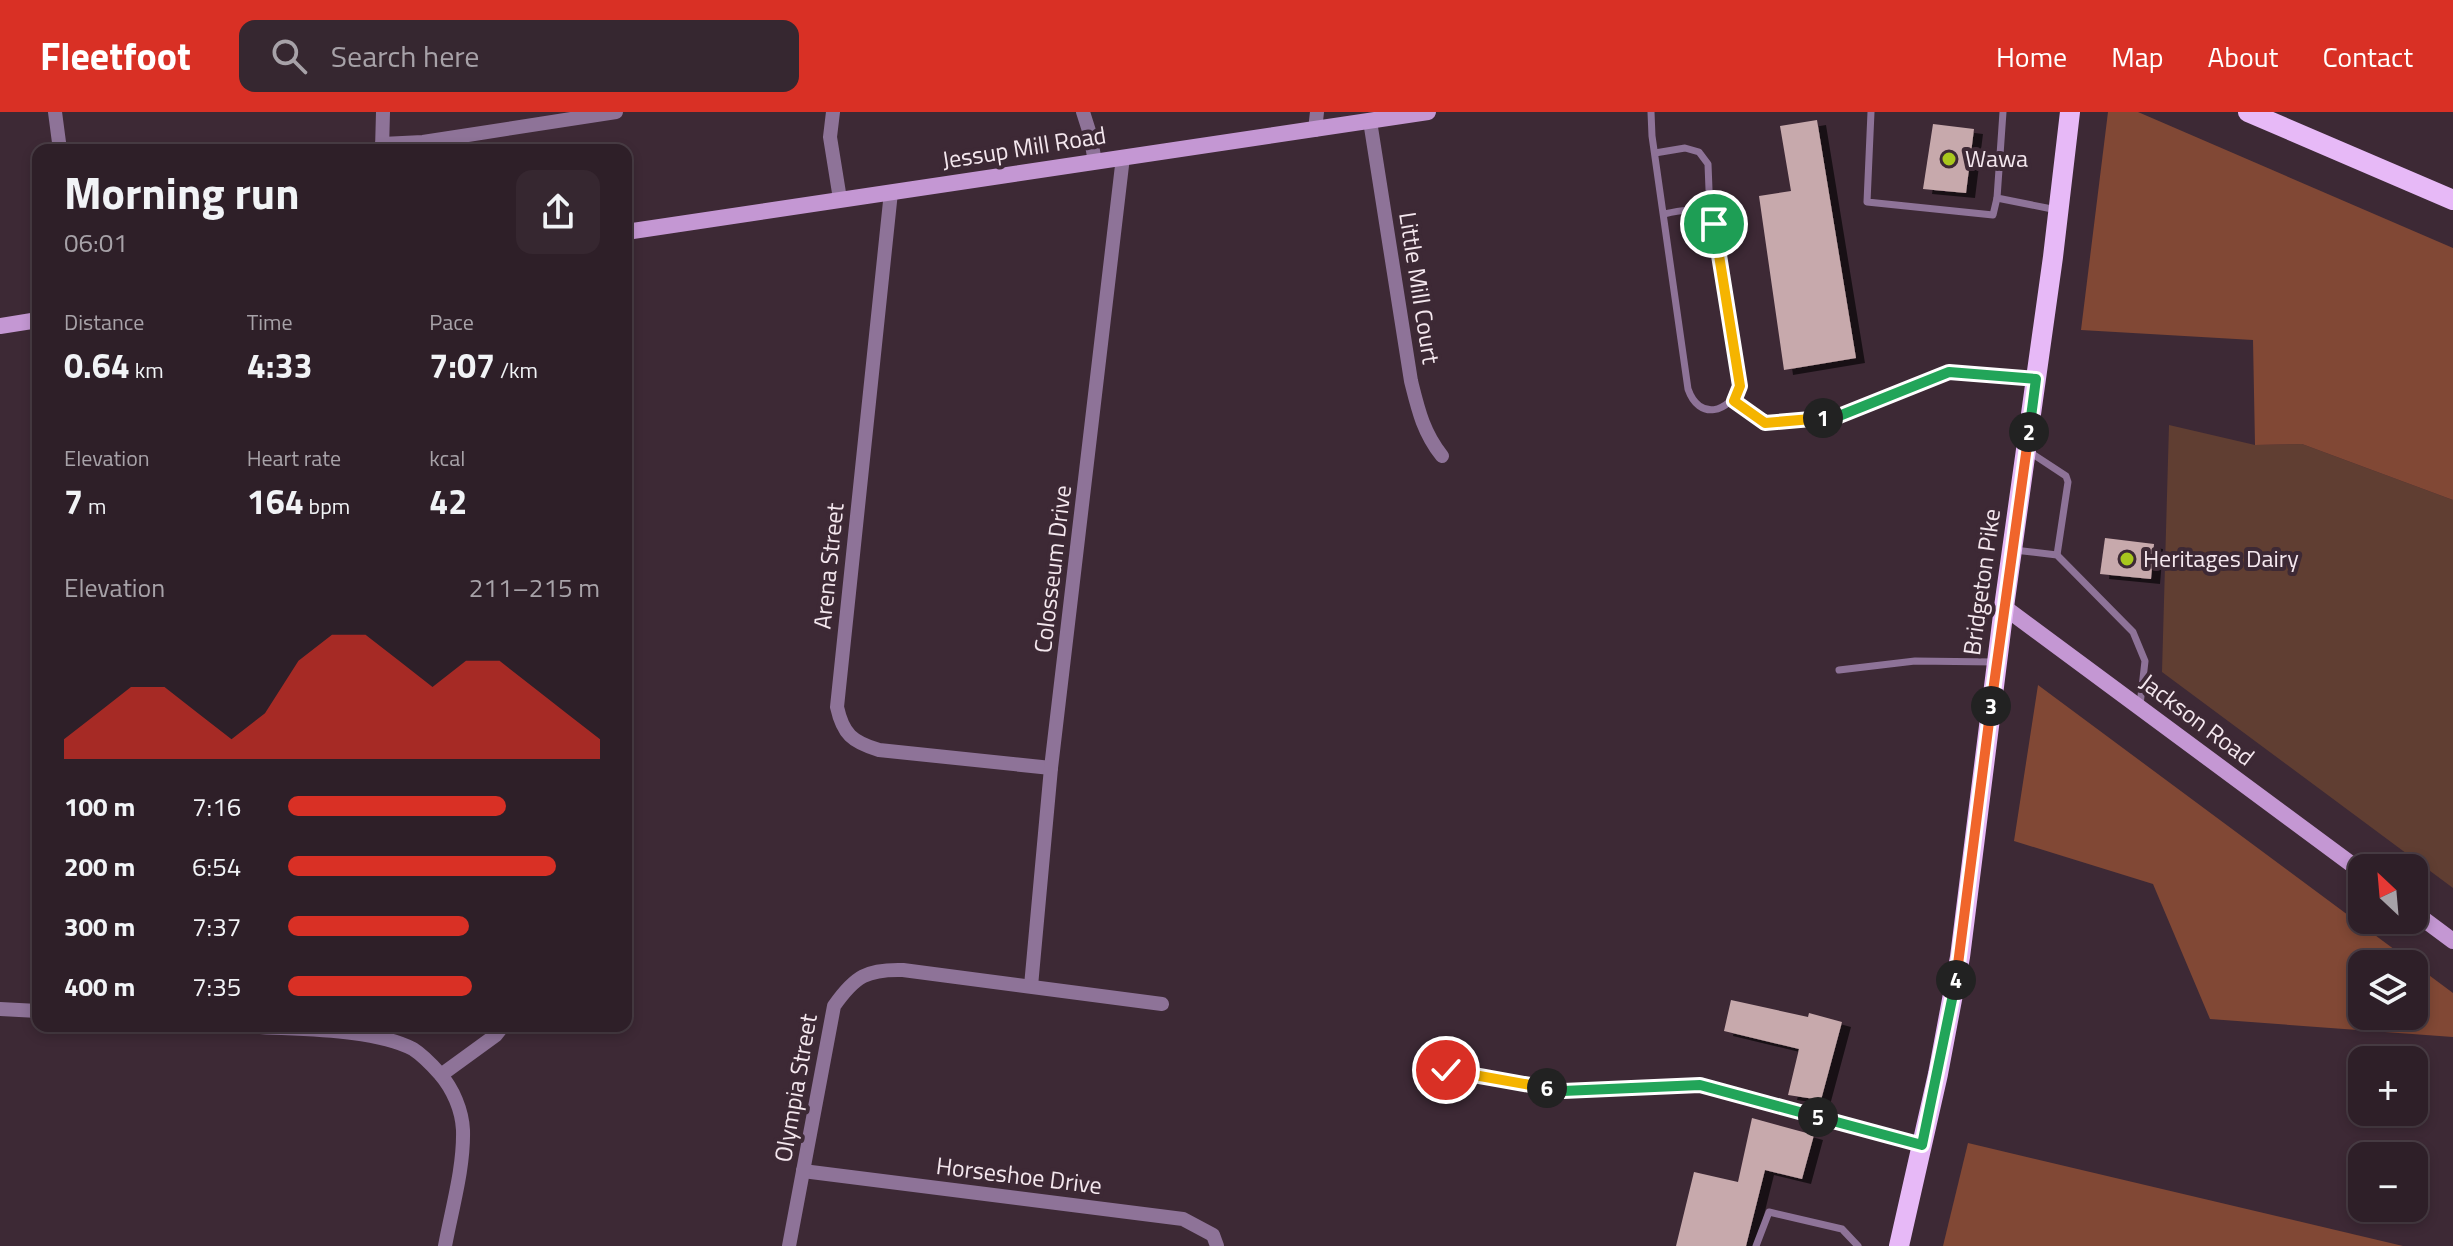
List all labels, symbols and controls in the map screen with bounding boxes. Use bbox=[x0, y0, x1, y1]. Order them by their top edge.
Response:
search box bbox=[239, 20, 799, 92]
text: Fleetfoot bbox=[40, 27, 191, 85]
text: Search here bbox=[331, 33, 480, 79]
icon: search bbox=[267, 34, 311, 78]
text: Home bbox=[1996, 35, 2067, 78]
text: Map bbox=[2111, 35, 2164, 78]
text: About bbox=[2208, 35, 2278, 78]
text: Contact bbox=[2322, 35, 2413, 78]
street label: Jessup Mill Road bbox=[939, 116, 1108, 178]
place label: Wawa bbox=[1965, 140, 2028, 176]
marker: Wawa bbox=[1940, 150, 1958, 168]
text: Morning run bbox=[64, 159, 300, 226]
button: share bbox=[516, 170, 600, 254]
pin bbox=[1680, 190, 1748, 258]
icon: arrive bbox=[1692, 202, 1736, 246]
street label: Little Mill Court bbox=[1390, 209, 1450, 367]
text: 06:01 bbox=[64, 223, 128, 262]
text: Distance bbox=[64, 305, 144, 339]
text: Time bbox=[247, 305, 293, 339]
text: Pace bbox=[429, 305, 474, 339]
text: 0.64 bbox=[64, 339, 130, 391]
text: 4:33 bbox=[247, 339, 312, 391]
text: 7:07 bbox=[429, 339, 495, 391]
text: km bbox=[130, 353, 164, 387]
text: /km bbox=[495, 353, 538, 387]
pin: 1 bbox=[1803, 398, 1843, 438]
text: 1 bbox=[1817, 401, 1829, 435]
pin: 2 bbox=[2009, 412, 2049, 452]
text: 2 bbox=[2023, 415, 2035, 449]
text: Elevation bbox=[64, 441, 150, 475]
text: Heart rate bbox=[247, 441, 341, 475]
text: kcal bbox=[429, 441, 465, 475]
text: 7 bbox=[64, 475, 83, 527]
text: 164 bbox=[247, 475, 304, 527]
text: 42 bbox=[429, 475, 467, 527]
street label: Colosseum Drive bbox=[1024, 483, 1080, 655]
text: m bbox=[83, 489, 106, 523]
text: bpm bbox=[304, 489, 350, 523]
street label: Arena Street bbox=[803, 501, 853, 631]
street label: Bridgeton Pike bbox=[1953, 506, 2009, 657]
place label: Heritages Dairy bbox=[2143, 540, 2299, 576]
marker: Heritages Dairy bbox=[2118, 550, 2136, 568]
text: Elevation bbox=[64, 568, 165, 607]
text: 211–215 m bbox=[469, 568, 600, 607]
street label: Jackson Road bbox=[2133, 664, 2262, 774]
pin: 3 bbox=[1971, 686, 2011, 726]
text: 3 bbox=[1985, 689, 1997, 723]
text: 100 m bbox=[64, 787, 135, 826]
text: 7:16 bbox=[192, 787, 241, 826]
text: 200 m bbox=[64, 847, 135, 886]
text: 6:54 bbox=[192, 847, 241, 886]
north arrow bbox=[2348, 854, 2428, 934]
map controls bbox=[2348, 854, 2428, 1222]
text: 300 m bbox=[64, 907, 135, 946]
text: 7:37 bbox=[192, 907, 241, 946]
button: layers bbox=[2348, 950, 2428, 1030]
pin: 4 bbox=[1936, 960, 1976, 1000]
text: 4 bbox=[1950, 963, 1962, 997]
text: 400 m bbox=[64, 967, 135, 1006]
text: 7:35 bbox=[192, 967, 241, 1006]
street label: Olympia Street bbox=[764, 1010, 826, 1165]
pin bbox=[1412, 1036, 1480, 1104]
button: + bbox=[2348, 1046, 2428, 1126]
icon: check bbox=[1424, 1048, 1468, 1092]
pin: 6 bbox=[1527, 1068, 1567, 1108]
text: 6 bbox=[1541, 1071, 1553, 1105]
pin: 5 bbox=[1798, 1097, 1838, 1137]
text: 5 bbox=[1812, 1100, 1824, 1134]
button: − bbox=[2348, 1142, 2428, 1222]
street label: Horseshoe Drive bbox=[934, 1147, 1104, 1203]

